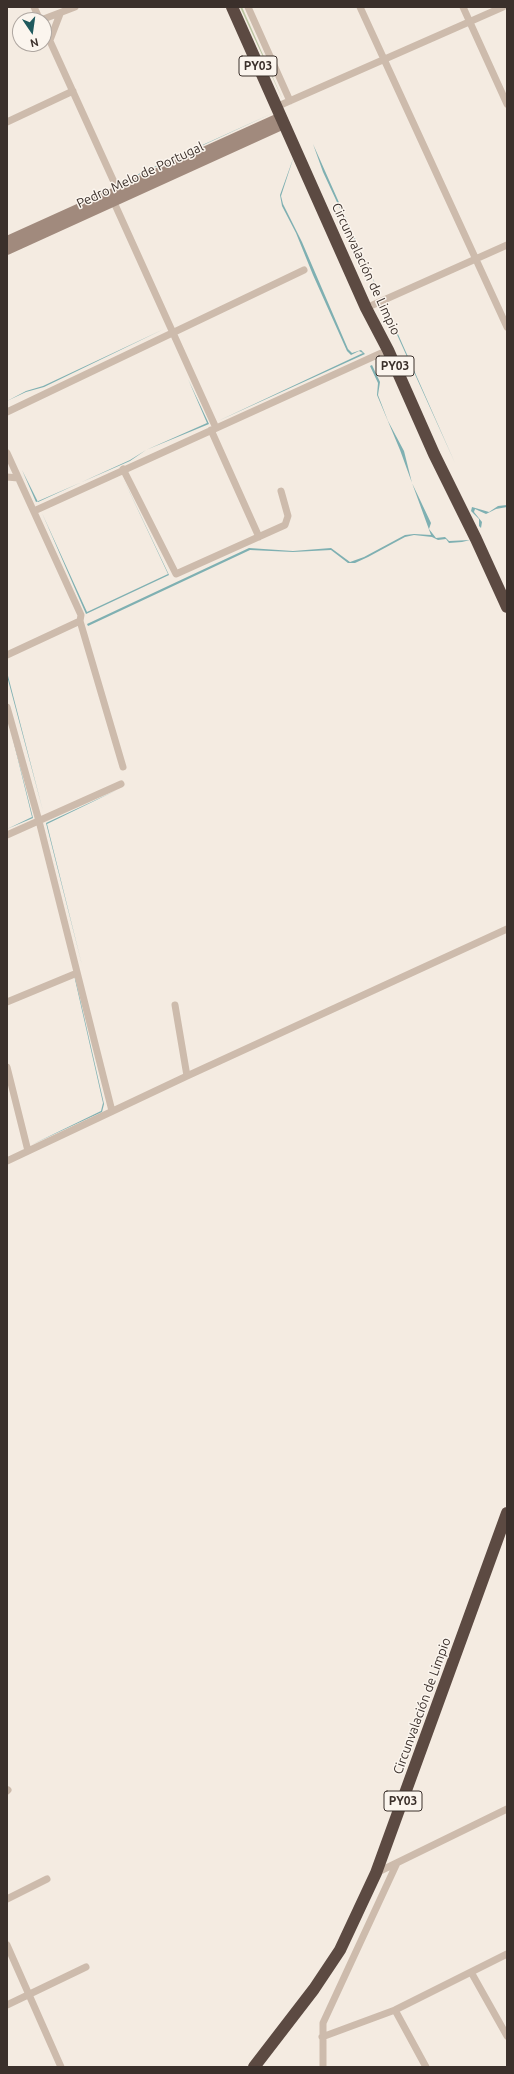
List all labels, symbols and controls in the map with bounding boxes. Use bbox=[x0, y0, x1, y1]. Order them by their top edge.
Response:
north arrow bbox=[12, 12, 52, 52]
text: N bbox=[29, 36, 40, 49]
road number: PY03 bbox=[239, 56, 277, 76]
street label: Pedro Melo de Portugal bbox=[74, 139, 206, 211]
street label: Circunvalación de Limpio bbox=[328, 200, 404, 338]
road number: PY03 bbox=[376, 356, 414, 376]
street label: Circunvalación de Limpio bbox=[390, 1636, 454, 1776]
road number: PY03 bbox=[384, 1791, 422, 1811]

